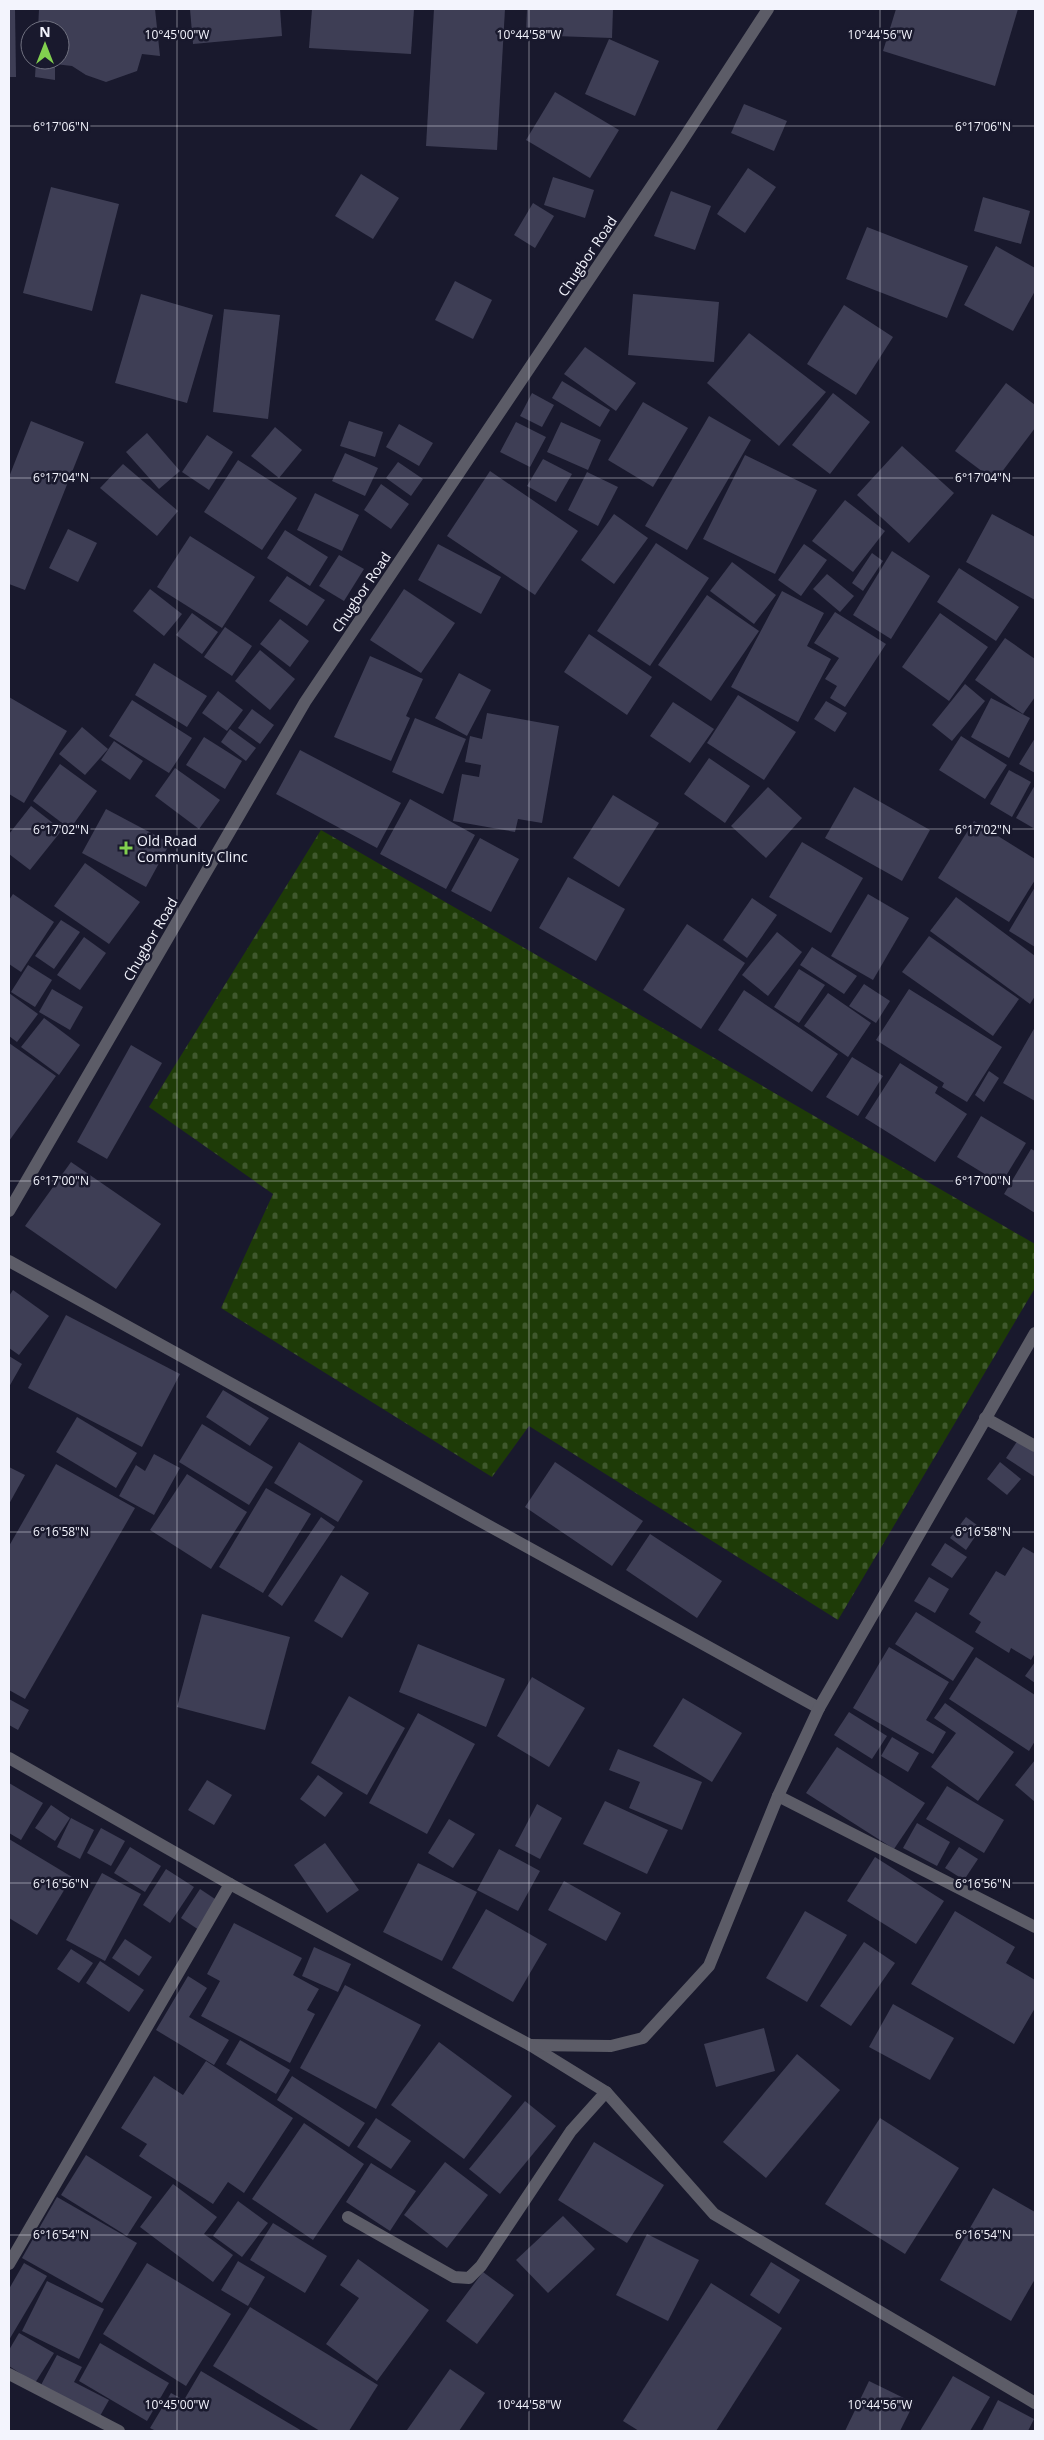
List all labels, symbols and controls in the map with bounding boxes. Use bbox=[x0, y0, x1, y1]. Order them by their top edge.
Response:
north arrow bbox=[20, 20, 70, 70]
text: N bbox=[39, 22, 51, 41]
text: 10°45'00"W bbox=[145, 26, 209, 43]
text: 10°44'58"W bbox=[497, 26, 561, 43]
text: 10°44'56"W bbox=[848, 26, 912, 43]
text: 6°17'06"N bbox=[33, 118, 89, 135]
text: 6°17'06"N bbox=[955, 118, 1011, 135]
street label: Chugbor Road bbox=[553, 212, 621, 300]
text: 6°17'04"N bbox=[33, 469, 89, 486]
text: 6°17'04"N bbox=[955, 469, 1011, 486]
street label: Chugbor Road bbox=[327, 548, 395, 636]
text: 6°17'02"N bbox=[33, 821, 89, 838]
text: 6°17'02"N bbox=[955, 821, 1011, 838]
place label: Old Road Community Clinc bbox=[137, 831, 248, 866]
marker: Old Road Community Clinc bbox=[119, 841, 133, 855]
street label: Chugbor Road bbox=[118, 894, 182, 984]
text: 6°17'00"N bbox=[33, 1172, 89, 1189]
text: 6°17'00"N bbox=[955, 1172, 1011, 1189]
text: 6°16'58"N bbox=[33, 1523, 89, 1540]
text: 6°16'58"N bbox=[955, 1523, 1011, 1540]
text: 6°16'56"N bbox=[33, 1875, 89, 1892]
text: 6°16'56"N bbox=[955, 1875, 1011, 1892]
text: 6°16'54"N bbox=[33, 2226, 89, 2243]
text: 6°16'54"N bbox=[955, 2226, 1011, 2243]
text: 10°45'00"W bbox=[145, 2396, 209, 2413]
text: 10°44'58"W bbox=[497, 2396, 561, 2413]
text: 10°44'56"W bbox=[848, 2396, 912, 2413]

